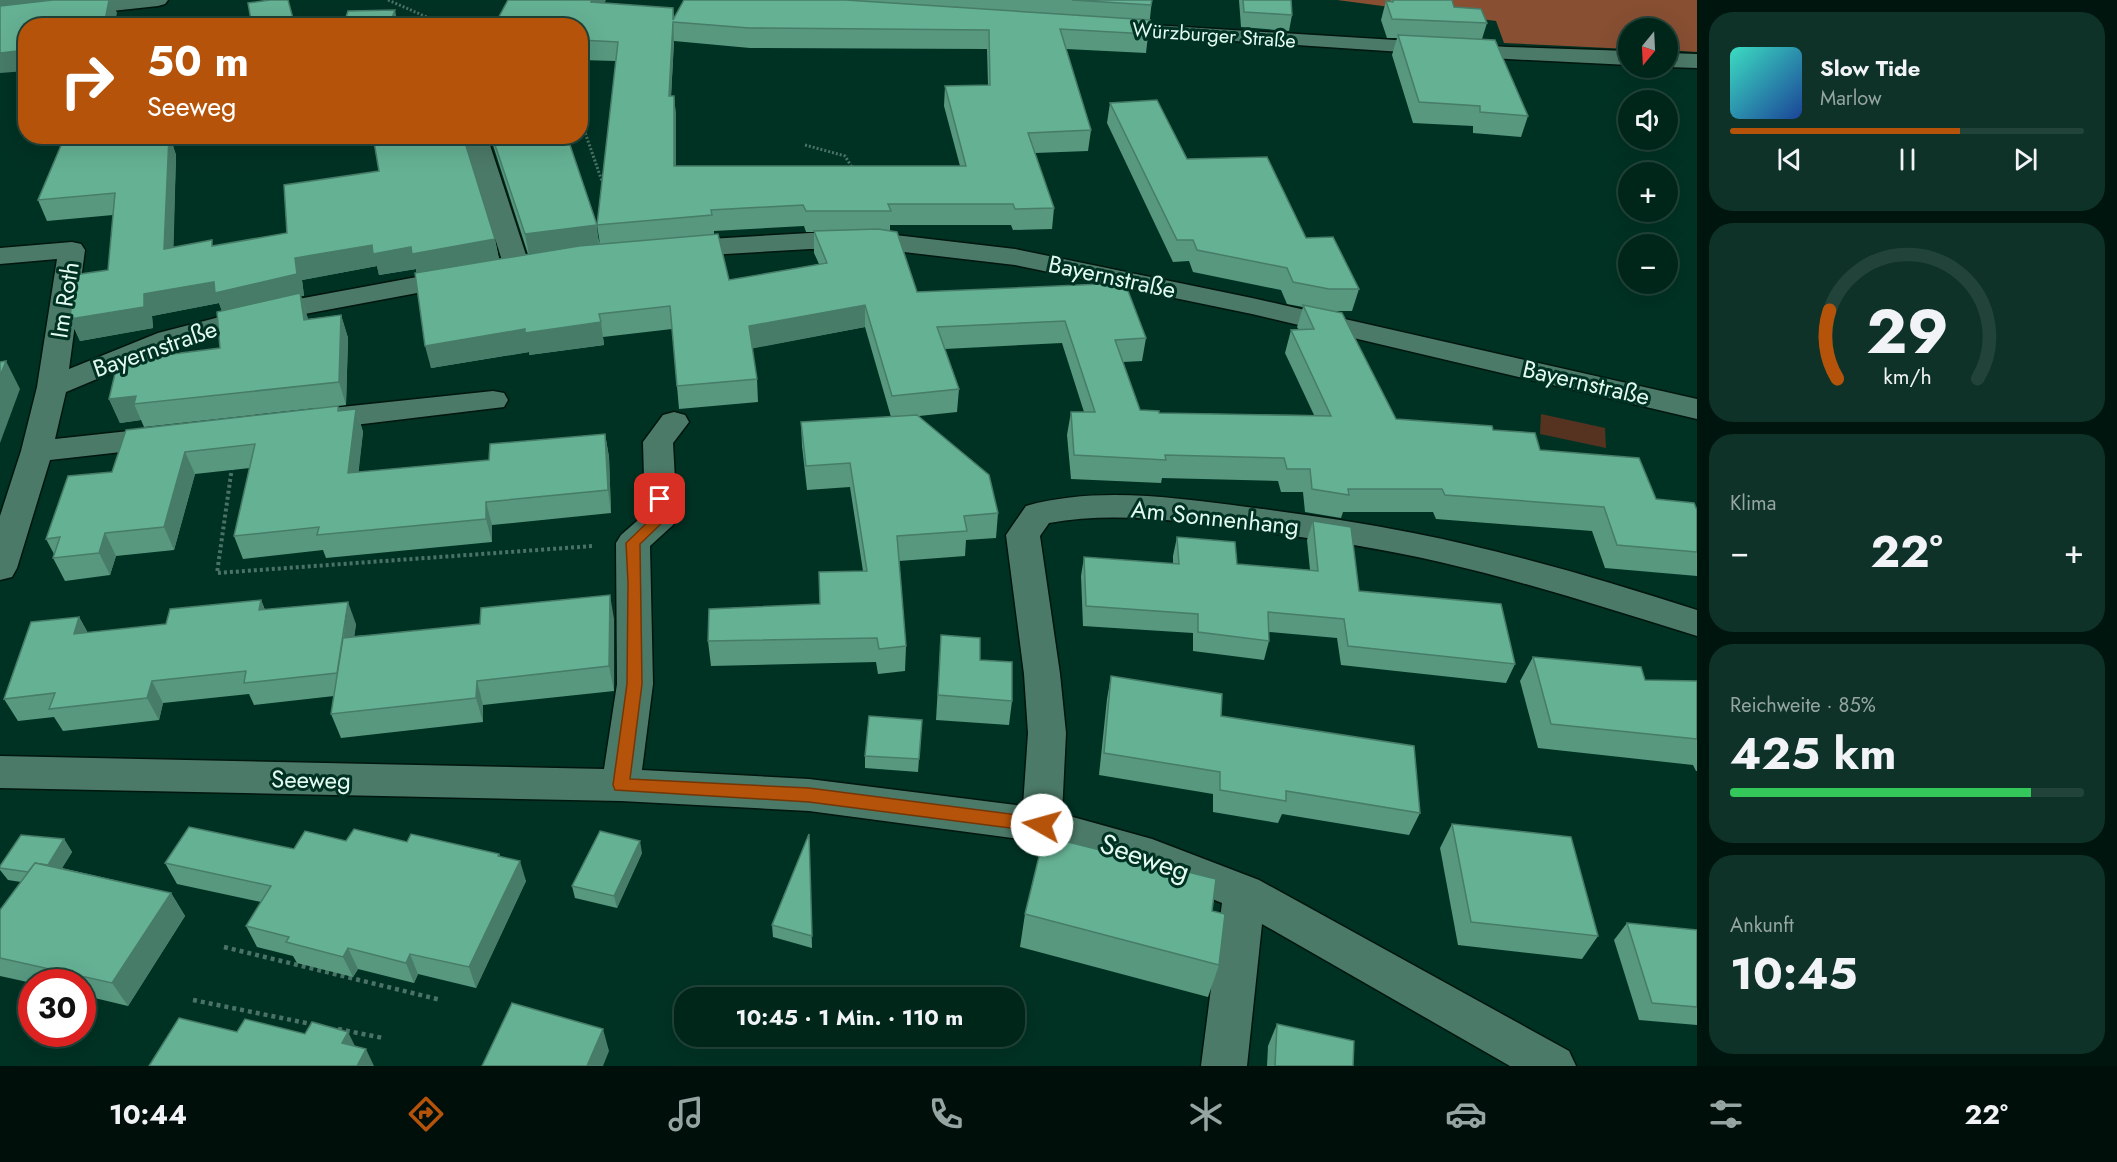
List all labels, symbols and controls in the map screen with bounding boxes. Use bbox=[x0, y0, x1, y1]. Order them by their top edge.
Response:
street label: Würzburger Straße bbox=[1131, 15, 1297, 56]
north arrow bbox=[1618, 18, 1678, 78]
map controls bbox=[1618, 18, 1678, 294]
text: 50 m bbox=[147, 31, 249, 92]
icon: right bbox=[48, 42, 126, 120]
text: Slow Tide bbox=[1820, 52, 1920, 84]
text: Marlow bbox=[1820, 84, 1882, 113]
text: Seeweg bbox=[147, 87, 236, 126]
button: sound bbox=[1618, 90, 1678, 150]
icon: previous bbox=[1773, 143, 1806, 176]
icon: pause bbox=[1891, 143, 1924, 176]
icon: next bbox=[2009, 143, 2042, 176]
button: + bbox=[1618, 162, 1678, 222]
button: − bbox=[1618, 234, 1678, 294]
street label: Bayernstraße bbox=[1045, 246, 1179, 307]
street label: Im Roth bbox=[41, 259, 88, 341]
text: 29 bbox=[1866, 286, 1948, 376]
street label: Bayernstraße bbox=[88, 311, 222, 386]
street label: Bayernstraße bbox=[1519, 351, 1653, 414]
text: km/h bbox=[1883, 362, 1931, 393]
pin bbox=[634, 473, 685, 524]
icon: arrive bbox=[643, 482, 676, 515]
text: Klima bbox=[1730, 489, 1776, 518]
street label: Am Sonnenhang bbox=[1129, 491, 1301, 544]
text: 22° bbox=[1870, 519, 1943, 584]
text: − bbox=[1730, 528, 1749, 575]
text: + bbox=[2064, 528, 2084, 575]
text: Reichweite · 85% bbox=[1730, 691, 1876, 720]
text: 425 km bbox=[1730, 721, 1896, 786]
street label: Seeweg bbox=[271, 761, 351, 798]
position arrow bbox=[1010, 793, 1074, 857]
street label: Seeweg bbox=[1094, 823, 1195, 892]
text: Ankunft bbox=[1730, 911, 1794, 940]
text: 10:45 bbox=[1730, 941, 1858, 1006]
speed limit sign: 30 bbox=[18, 969, 96, 1047]
text: 10:45 · 1 Min. · 110 m bbox=[736, 1001, 963, 1033]
icon: directions bbox=[405, 1093, 447, 1135]
icon: music bbox=[665, 1093, 707, 1135]
icon: phone bbox=[925, 1093, 967, 1135]
icon: climate bbox=[1185, 1093, 1227, 1135]
icon: car bbox=[1445, 1093, 1487, 1135]
icon: filters bbox=[1705, 1093, 1747, 1135]
text: 10:44 bbox=[109, 1095, 187, 1134]
text: 22° bbox=[1965, 1095, 2008, 1134]

